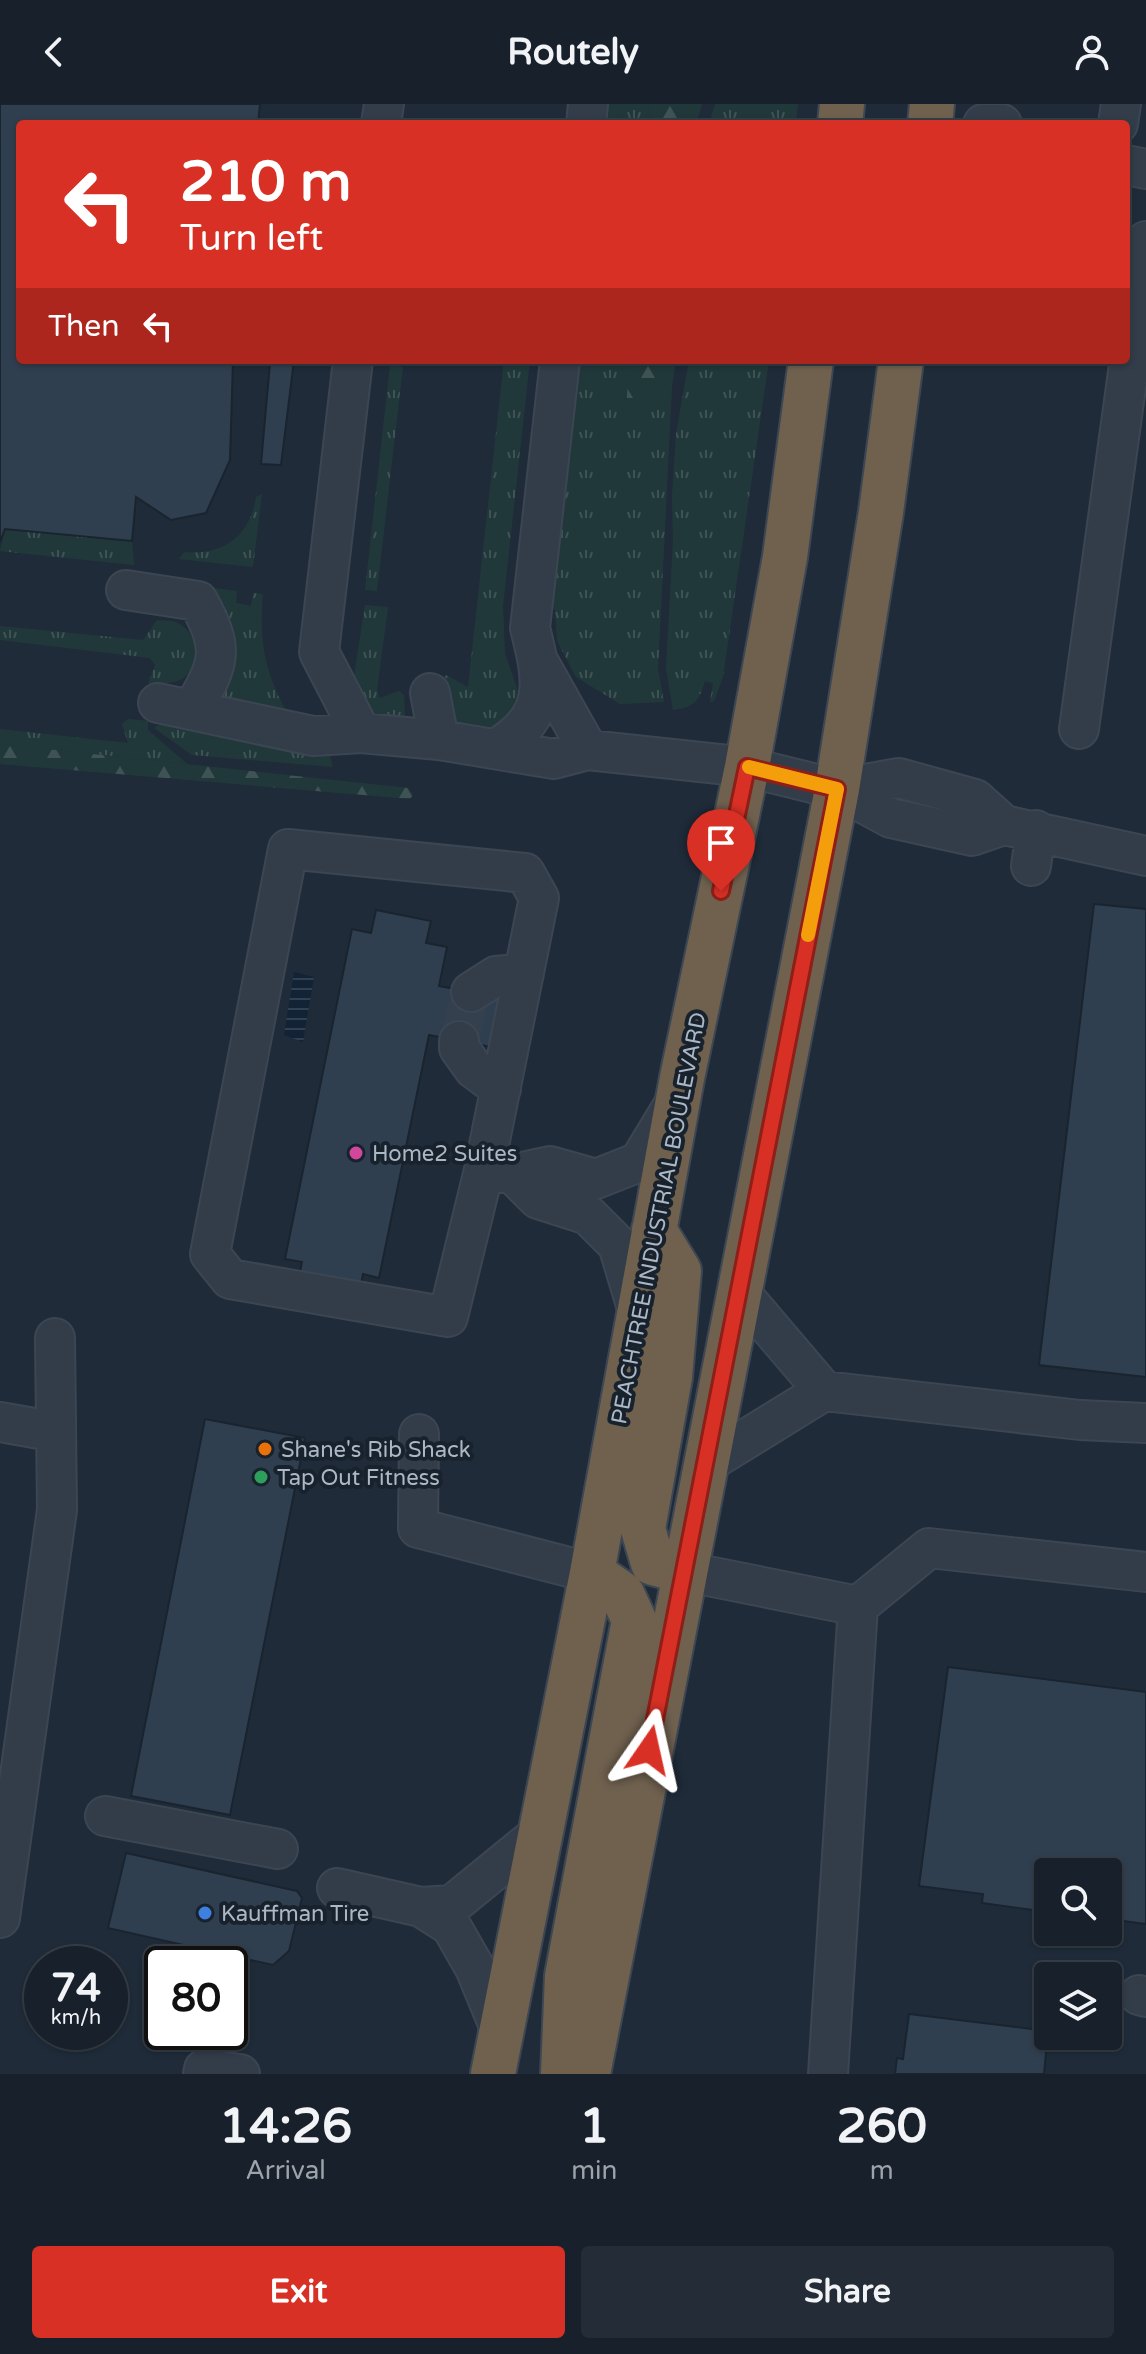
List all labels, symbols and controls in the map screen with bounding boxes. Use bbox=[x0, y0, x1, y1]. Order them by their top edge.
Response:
icon: back bbox=[32, 30, 76, 74]
icon: person bbox=[1070, 30, 1114, 74]
text: Routely bbox=[507, 31, 639, 74]
text: 210 m bbox=[180, 149, 351, 216]
icon: left bbox=[48, 152, 152, 256]
text: Turn left bbox=[180, 217, 323, 260]
icon: left bbox=[136, 304, 180, 348]
text: Then bbox=[48, 308, 120, 345]
pin bbox=[687, 809, 755, 891]
icon: arrive bbox=[699, 821, 743, 865]
street label: PEACHTREE INDUSTRIAL BOULEVARD bbox=[606, 1010, 712, 1426]
place label: Home2 Suites bbox=[372, 1141, 517, 1167]
marker: Home2 Suites bbox=[347, 1144, 365, 1162]
place label: Shane's Rib Shack bbox=[281, 1437, 471, 1463]
marker: Shane's Rib Shack bbox=[256, 1440, 274, 1458]
place label: Tap Out Fitness bbox=[277, 1465, 440, 1491]
marker: Tap Out Fitness bbox=[252, 1468, 270, 1486]
position arrow bbox=[607, 1708, 691, 1792]
map controls bbox=[1034, 1858, 1122, 2050]
button: search bbox=[1034, 1858, 1122, 1946]
place label: Kauffman Tire bbox=[221, 1901, 369, 1927]
marker: Kauffman Tire bbox=[196, 1904, 214, 1922]
speed limit sign: 80 bbox=[144, 1946, 248, 2050]
button: layers bbox=[1034, 1962, 1122, 2050]
text: 74 bbox=[51, 1964, 101, 2012]
text: km/h bbox=[51, 2006, 101, 2030]
text: 14:26 bbox=[219, 2098, 352, 2156]
text: 1 bbox=[579, 2098, 609, 2156]
text: 260 bbox=[836, 2098, 927, 2156]
text: Arrival bbox=[245, 2155, 326, 2186]
text: min bbox=[571, 2155, 617, 2186]
text: m bbox=[870, 2155, 894, 2186]
button: Exit bbox=[32, 2246, 565, 2338]
button: Share bbox=[581, 2246, 1114, 2338]

